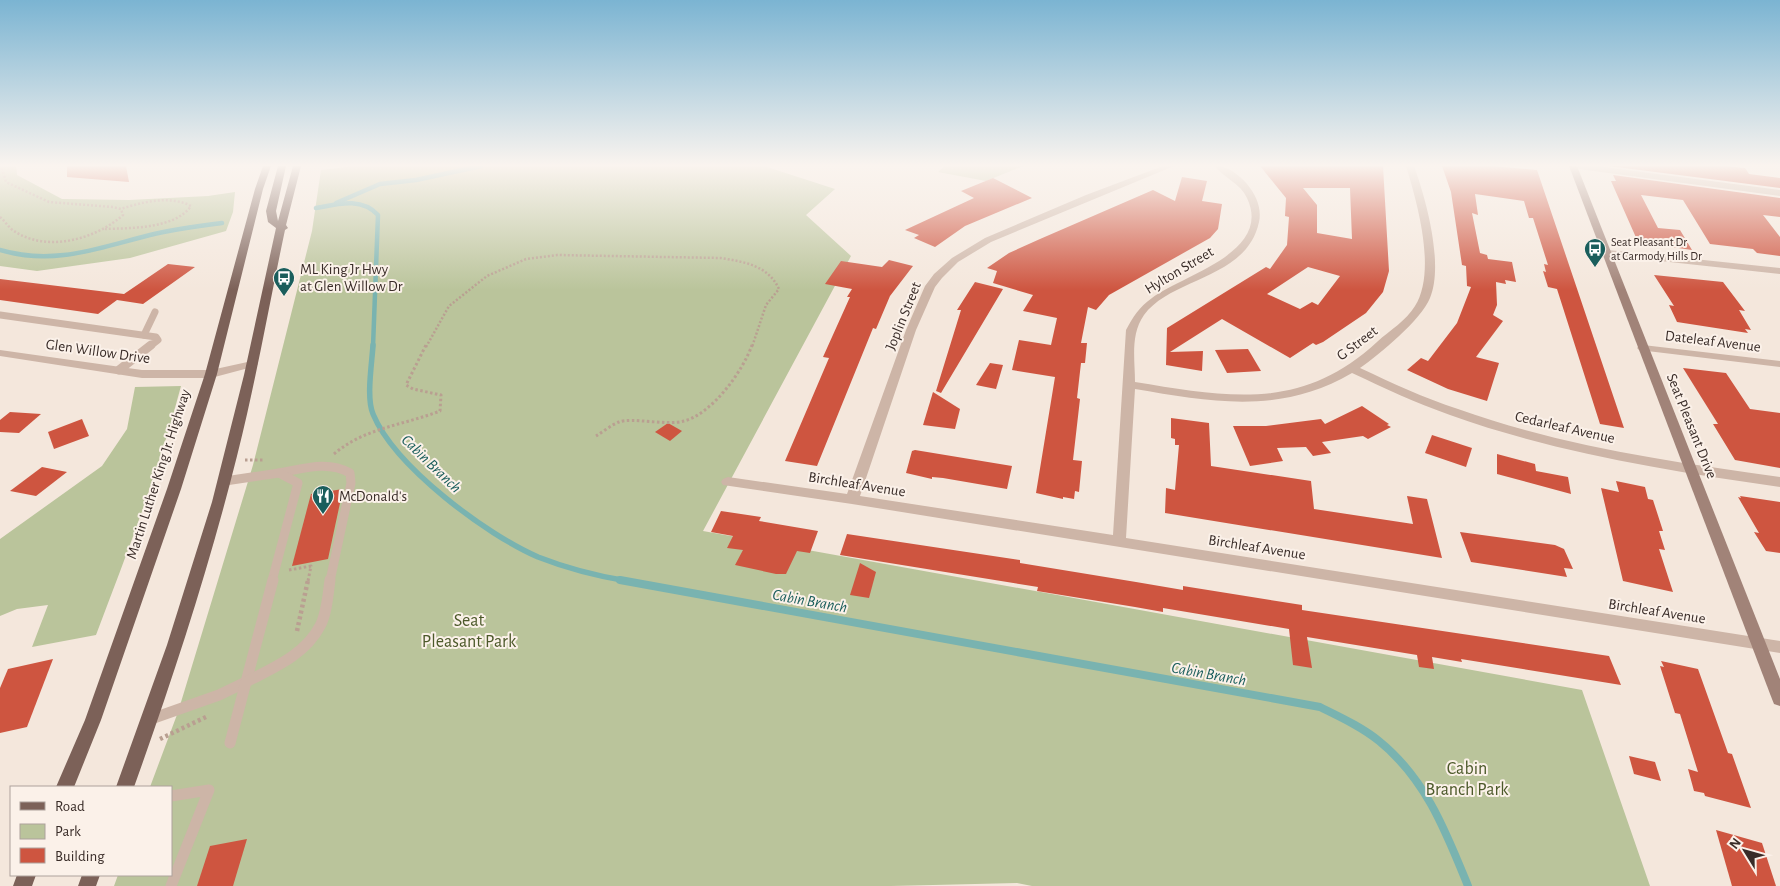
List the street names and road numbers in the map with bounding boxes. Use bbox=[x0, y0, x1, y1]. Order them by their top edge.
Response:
street label: Hylton Street bbox=[1142, 244, 1216, 297]
street label: Joplin Street bbox=[883, 280, 924, 352]
street label: G Street bbox=[1334, 323, 1381, 363]
street label: Dateleaf Avenue bbox=[1664, 328, 1762, 355]
street label: Glen Willow Drive bbox=[45, 337, 151, 366]
street label: Seat Pleasant Drive bbox=[1664, 372, 1719, 481]
street label: Martin Luther King Jr. Highway bbox=[124, 387, 193, 561]
street label: Cedarleaf Avenue bbox=[1514, 409, 1616, 446]
street label: Birchleaf Avenue bbox=[807, 469, 907, 500]
street label: Birchleaf Avenue bbox=[1207, 532, 1307, 563]
street label: Birchleaf Avenue bbox=[1607, 596, 1707, 627]

